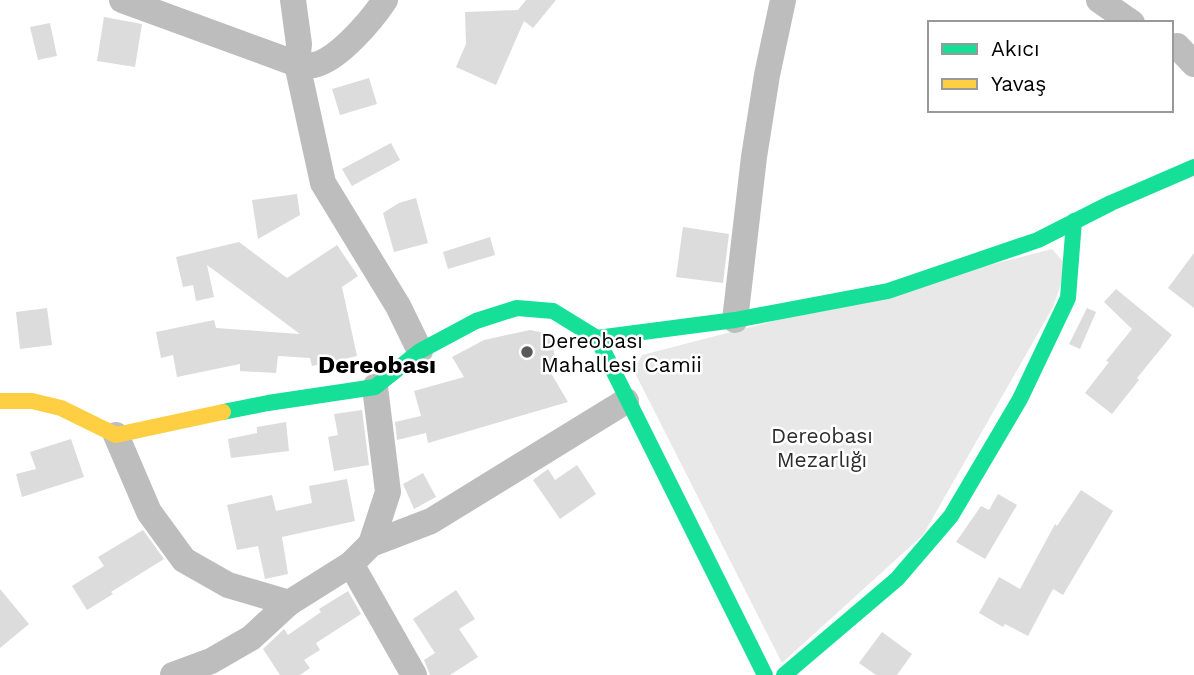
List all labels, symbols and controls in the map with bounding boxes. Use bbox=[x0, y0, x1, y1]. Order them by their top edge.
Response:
legend bbox=[928, 21, 1173, 112]
text: Akıcı bbox=[991, 36, 1040, 61]
text: Yavaş bbox=[991, 71, 1046, 96]
place label: Dereobası Mahallesi Camii bbox=[541, 328, 702, 377]
marker: Dereobası Mahallesi Camii bbox=[519, 344, 535, 360]
district label: Dereobası bbox=[318, 351, 436, 379]
park label: Dereobası Mezarlığı bbox=[771, 423, 873, 472]

